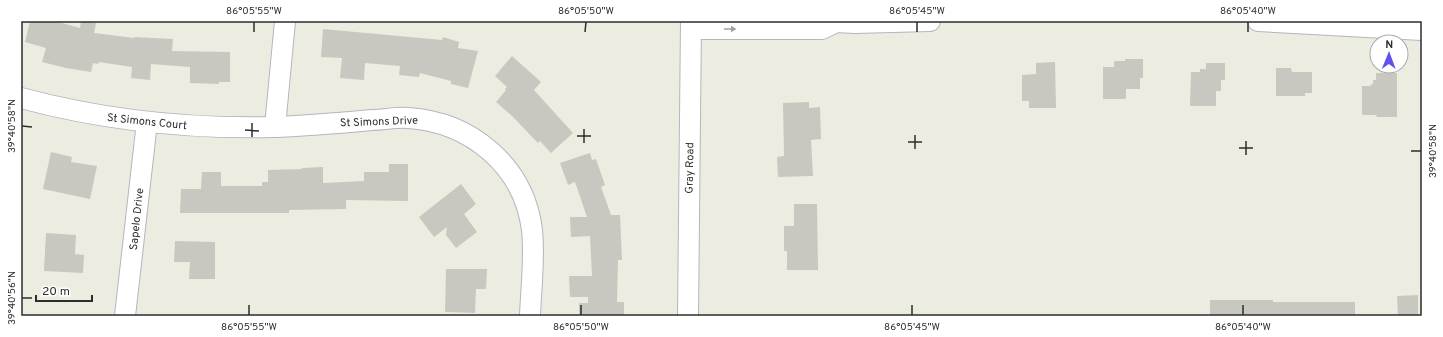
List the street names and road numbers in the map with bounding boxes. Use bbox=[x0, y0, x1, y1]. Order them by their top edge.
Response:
street label: St Simons Court bbox=[106, 111, 188, 133]
street label: St Simons Drive bbox=[340, 114, 418, 130]
street label: Gray Road bbox=[683, 142, 697, 194]
street label: Sapelo Drive bbox=[127, 187, 147, 251]

